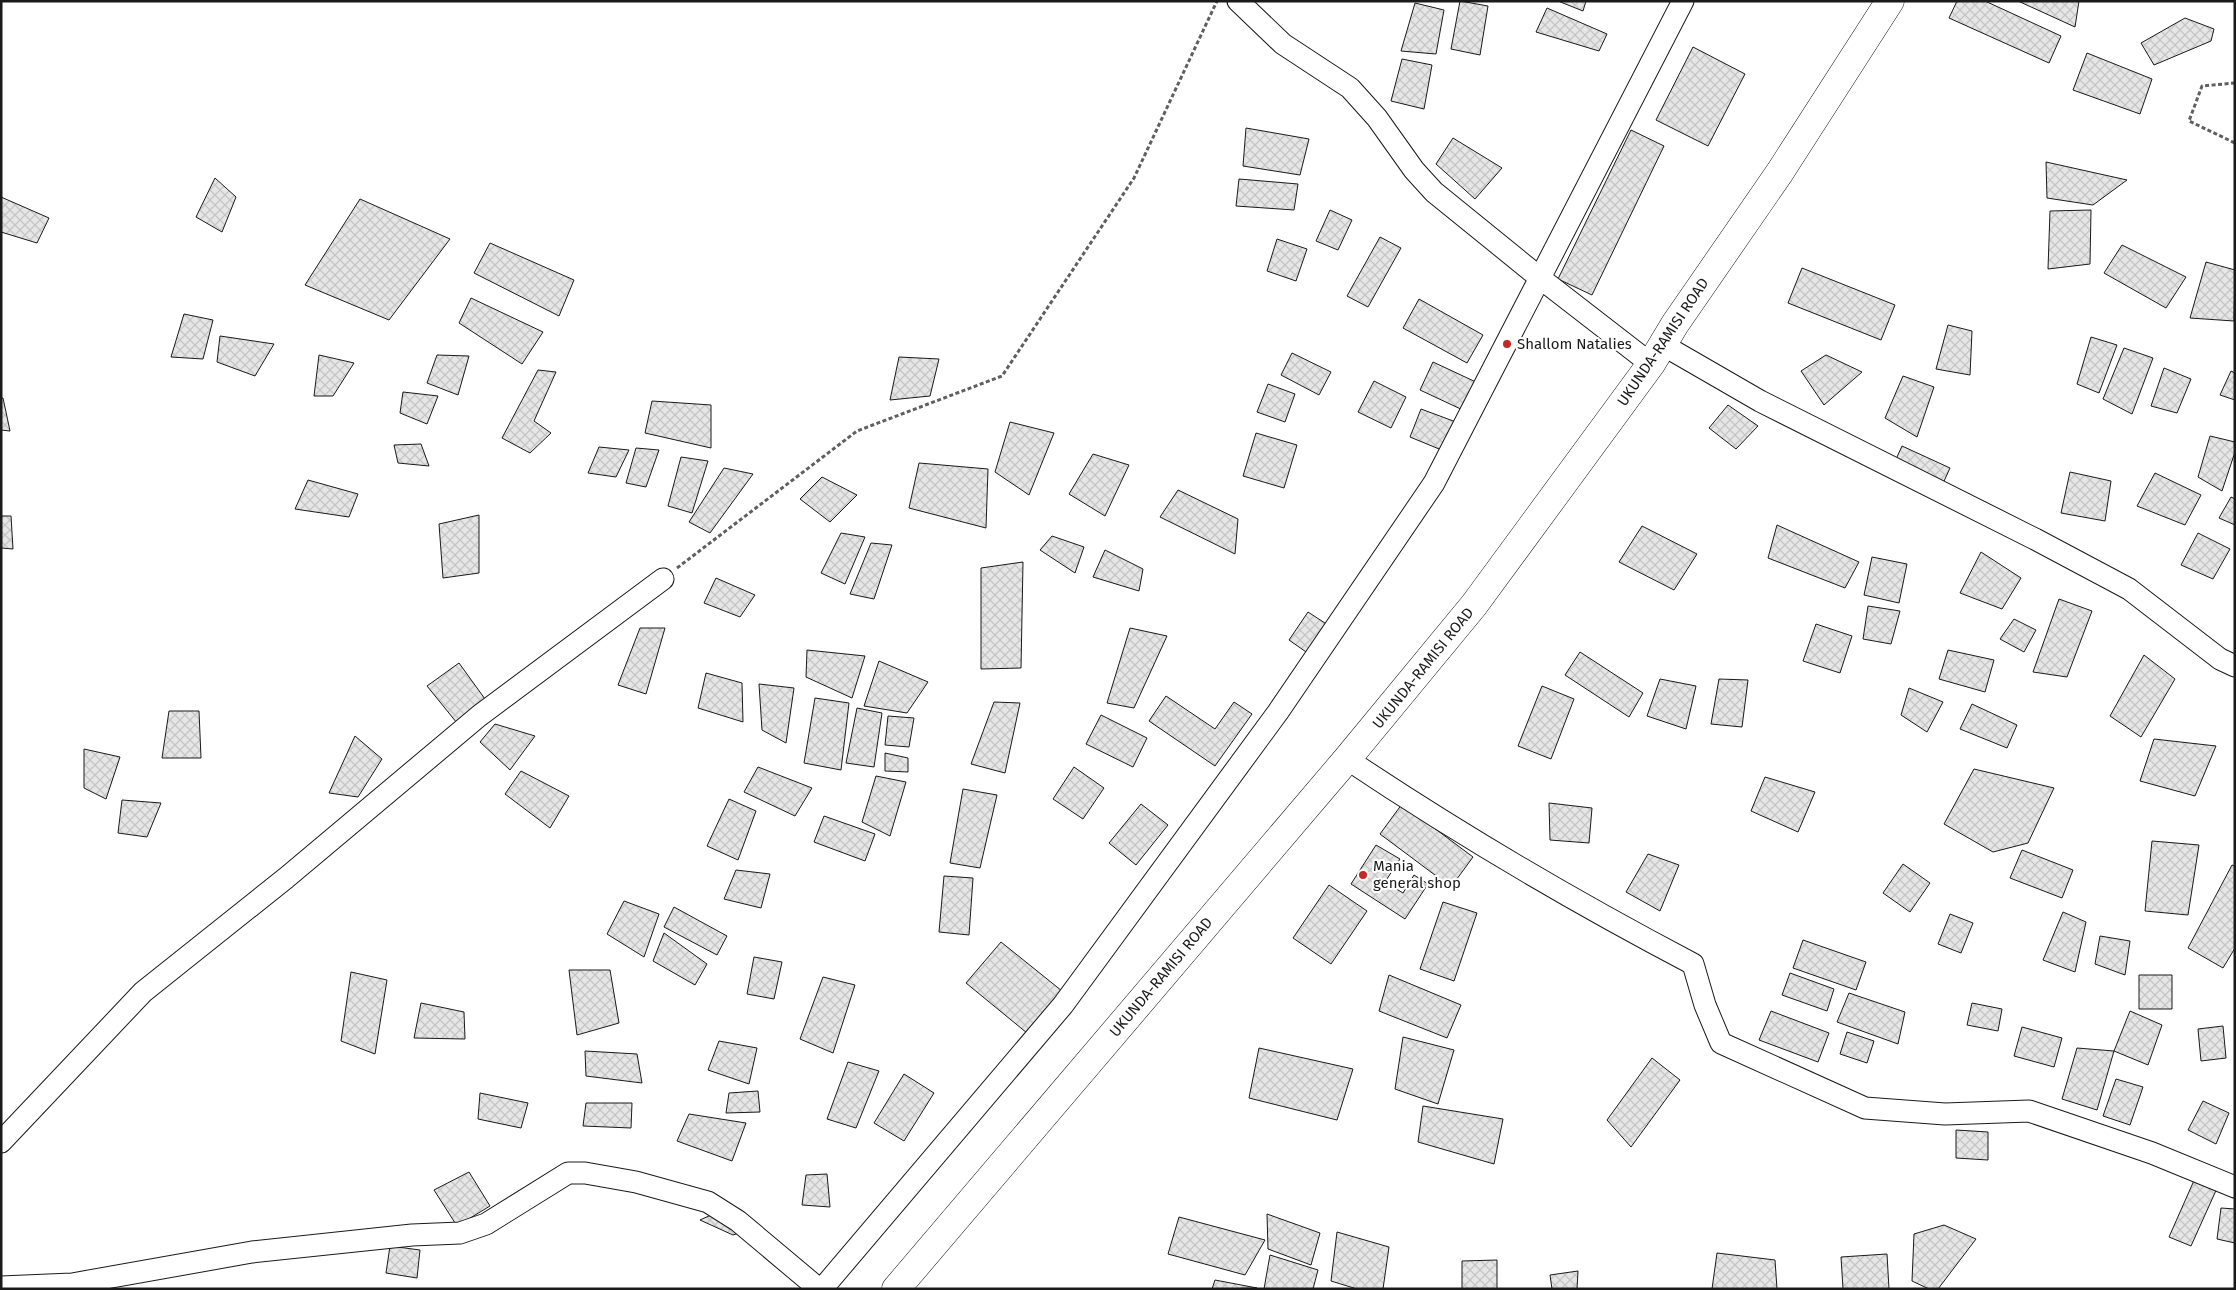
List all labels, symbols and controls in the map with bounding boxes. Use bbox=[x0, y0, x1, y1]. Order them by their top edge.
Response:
street label: UKUNDA-RAMISI ROAD bbox=[1613, 275, 1713, 409]
place label: Shallom Natalies bbox=[1517, 335, 1632, 353]
marker: Shallom Natalies bbox=[1501, 338, 1513, 350]
street label: UKUNDA-RAMISI ROAD bbox=[1369, 604, 1477, 732]
place label: Mania general shop bbox=[1373, 857, 1461, 892]
marker: Mania general shop bbox=[1357, 869, 1369, 881]
street label: UKUNDA-RAMISI ROAD bbox=[1106, 914, 1216, 1040]

